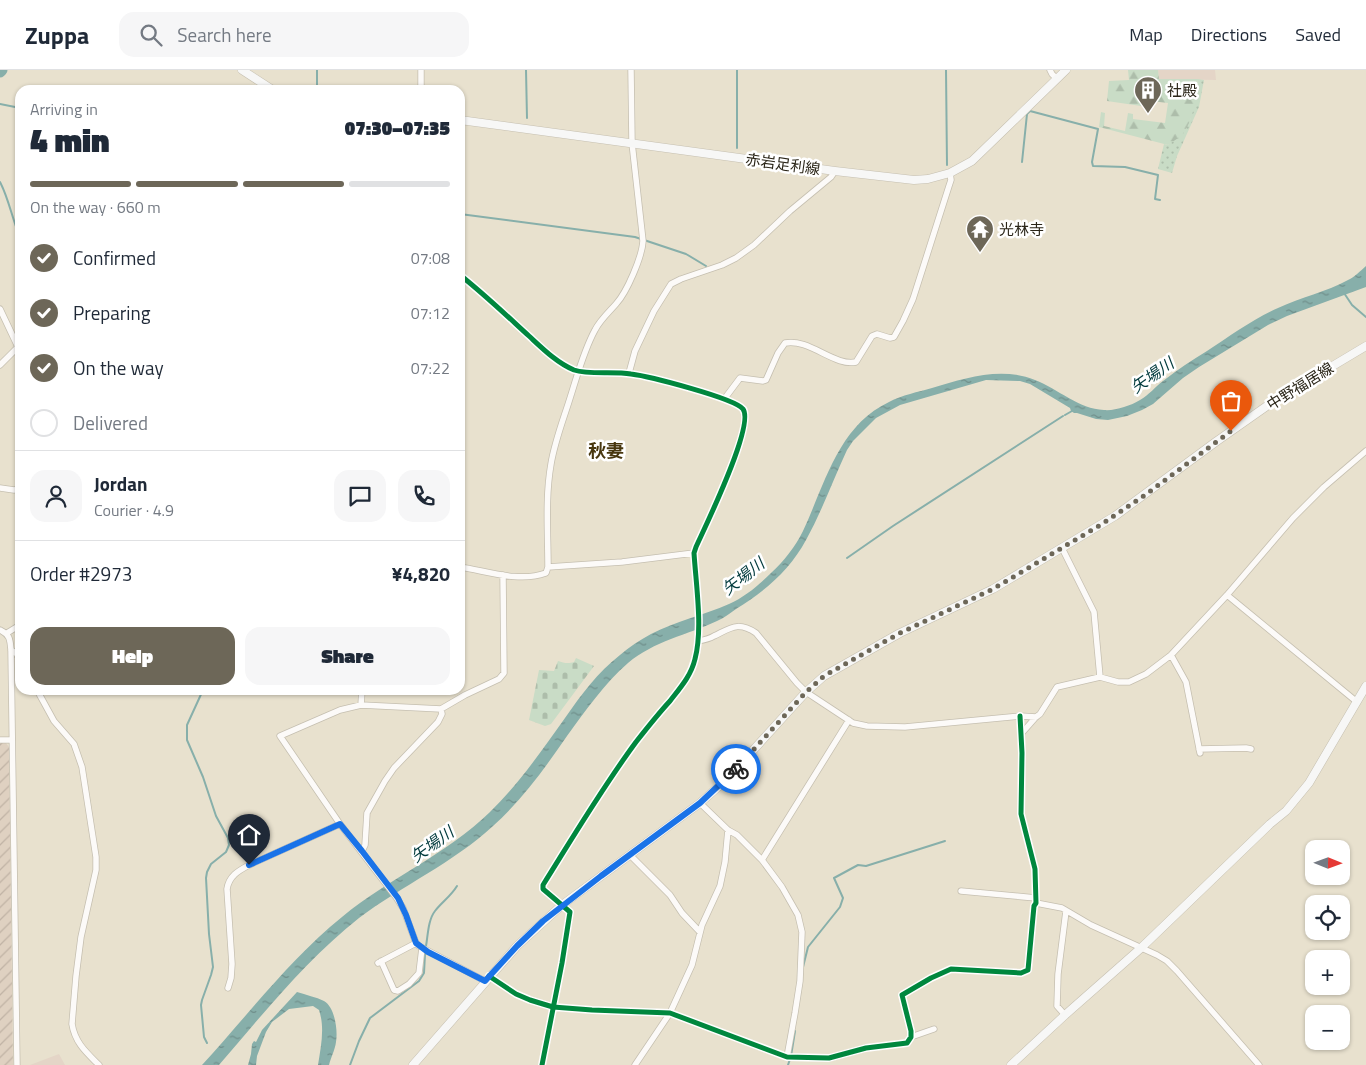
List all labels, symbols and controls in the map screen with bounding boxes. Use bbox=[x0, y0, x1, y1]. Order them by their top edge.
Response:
search box bbox=[119, 12, 469, 57]
text: Zuppa bbox=[25, 17, 89, 53]
text: Search here bbox=[177, 20, 271, 49]
icon: search bbox=[137, 21, 165, 49]
text: Map bbox=[1129, 21, 1163, 48]
text: Directions bbox=[1191, 21, 1267, 48]
text: Saved bbox=[1295, 21, 1341, 48]
building icon: 社殿 bbox=[1133, 75, 1163, 114]
place label: 社殿 bbox=[1167, 79, 1197, 102]
text: Arriving in bbox=[30, 97, 98, 121]
text: 07:30–07:35 bbox=[345, 113, 450, 142]
text: 4 min bbox=[30, 116, 110, 164]
street label: 赤岩足利線 bbox=[744, 147, 822, 181]
text: On the way · 660 m bbox=[30, 195, 161, 219]
temple icon: 光林寺 bbox=[965, 214, 995, 253]
place label: 光林寺 bbox=[999, 218, 1044, 241]
text: Confirmed bbox=[73, 243, 156, 272]
icon: check bbox=[30, 244, 58, 272]
text: 07:08 bbox=[411, 246, 450, 270]
text: Preparing bbox=[73, 298, 150, 327]
icon: check bbox=[30, 299, 58, 327]
text: 07:12 bbox=[411, 301, 450, 325]
water label: 矢場川 bbox=[1125, 350, 1180, 399]
text: On the way bbox=[73, 353, 164, 382]
icon: check bbox=[30, 354, 58, 382]
text: 07:22 bbox=[411, 356, 450, 380]
street label: 中野福居線 bbox=[1262, 356, 1338, 416]
pin bbox=[1210, 380, 1252, 431]
icon: bag bbox=[1217, 387, 1245, 415]
text: Delivered bbox=[73, 408, 148, 437]
district label: 秋妻 bbox=[588, 437, 624, 464]
text: Jordan bbox=[94, 469, 147, 498]
button: person bbox=[30, 470, 82, 522]
button: chat bbox=[334, 470, 386, 522]
button: phone bbox=[398, 470, 450, 522]
text: Courier · 4.9 bbox=[94, 498, 174, 522]
water label: 矢場川 bbox=[717, 551, 771, 600]
text: Order #2973 bbox=[30, 559, 132, 588]
text: ¥4,820 bbox=[392, 559, 450, 588]
button: Help bbox=[30, 627, 235, 685]
button: Share bbox=[245, 627, 450, 685]
courier bbox=[711, 744, 761, 794]
icon: bike bbox=[722, 755, 750, 783]
pin bbox=[228, 814, 270, 865]
water label: 矢場川 bbox=[406, 819, 460, 868]
icon: home bbox=[235, 821, 263, 849]
north arrow bbox=[1305, 840, 1350, 885]
map controls bbox=[1305, 840, 1350, 1050]
button: locate bbox=[1305, 895, 1350, 940]
button: + bbox=[1305, 950, 1350, 995]
button: − bbox=[1305, 1005, 1350, 1050]

